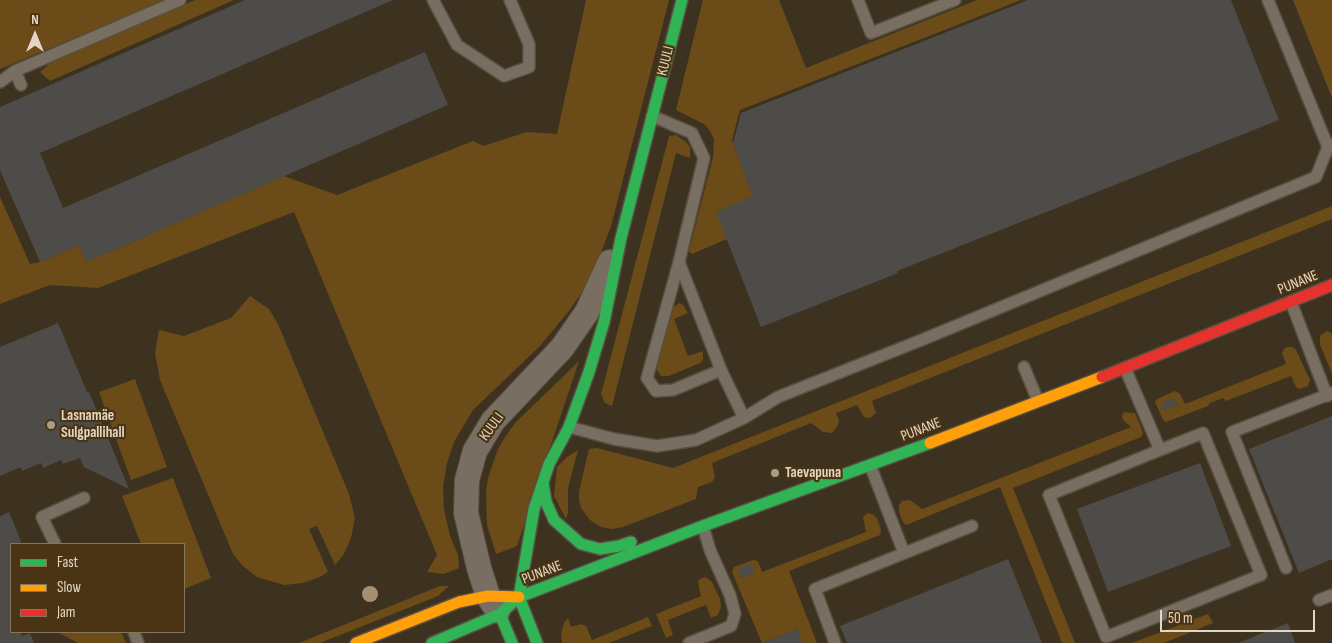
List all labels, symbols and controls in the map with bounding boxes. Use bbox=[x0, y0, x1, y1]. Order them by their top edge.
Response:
north arrow bbox=[10, 10, 60, 60]
text: N bbox=[31, 11, 39, 28]
street label: KUULI bbox=[654, 44, 678, 78]
street label: PUNANE bbox=[1275, 267, 1321, 299]
place label: Lasnamäe Sulgpallihall bbox=[61, 407, 125, 442]
street label: KUULI bbox=[476, 409, 508, 445]
street label: PUNANE bbox=[898, 414, 944, 446]
marker: Lasnamäe Sulgpallihall bbox=[45, 419, 57, 431]
place label: Taevapuna bbox=[785, 464, 841, 482]
marker: Taevapuna bbox=[769, 467, 781, 479]
legend bbox=[10, 543, 185, 633]
text: Fast bbox=[57, 553, 78, 572]
street label: PUNANE bbox=[519, 557, 565, 589]
text: Slow bbox=[57, 578, 81, 597]
scale bar bbox=[1162, 600, 1317, 632]
text: Jam bbox=[57, 603, 75, 622]
text: 50 m bbox=[1168, 609, 1193, 628]

